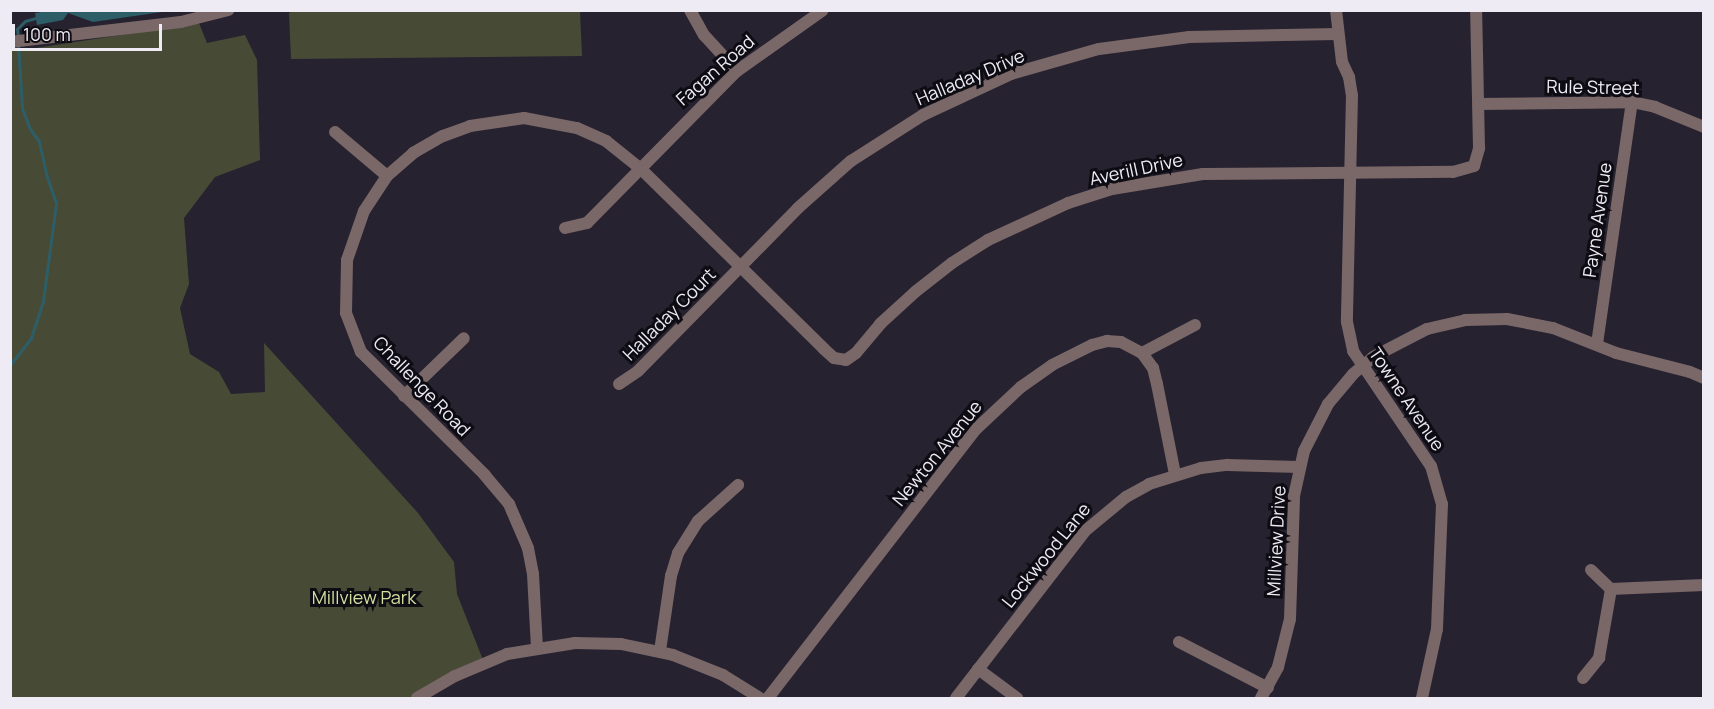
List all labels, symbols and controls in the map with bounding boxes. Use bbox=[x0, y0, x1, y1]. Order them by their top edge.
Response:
scale bar bbox=[15, 12, 165, 50]
text: 100 m bbox=[23, 22, 71, 46]
street label: Fagan Road bbox=[672, 30, 758, 110]
street label: Halladay Drive bbox=[912, 44, 1028, 110]
street label: Rule Street bbox=[1546, 75, 1640, 99]
street label: Averill Drive bbox=[1087, 149, 1185, 189]
street label: Payne Avenue bbox=[1578, 161, 1616, 279]
street label: Halladay Court bbox=[618, 263, 720, 365]
street label: Challenge Road bbox=[369, 332, 475, 440]
street label: Towne Avenue bbox=[1365, 343, 1449, 455]
street label: Newton Avenue bbox=[888, 396, 986, 510]
street label: Millview Drive bbox=[1262, 485, 1290, 597]
street label: Lockwood Lane bbox=[997, 498, 1095, 612]
park label: Millview Park bbox=[312, 586, 416, 608]

